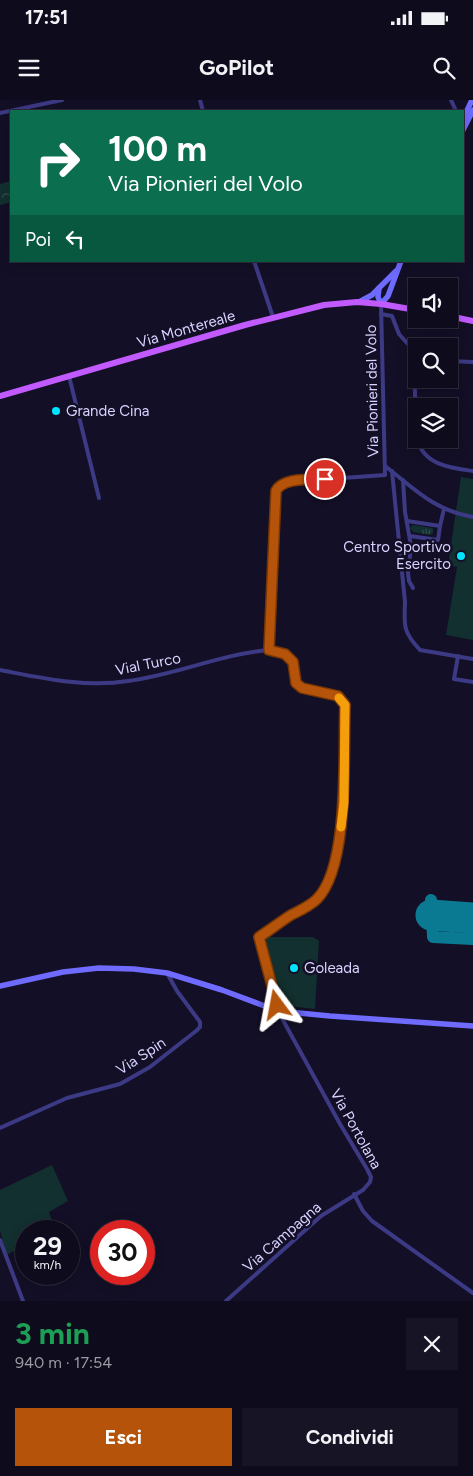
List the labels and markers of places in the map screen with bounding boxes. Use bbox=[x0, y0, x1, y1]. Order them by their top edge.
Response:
place label: Grande Cina bbox=[66, 402, 150, 420]
marker: Grande Cina bbox=[50, 405, 62, 417]
pin bbox=[304, 458, 346, 500]
place label: Centro Sportivo Esercito bbox=[343, 538, 451, 573]
marker: Centro Sportivo Esercito bbox=[455, 550, 467, 562]
place label: Goleada bbox=[304, 959, 360, 977]
marker: Goleada bbox=[288, 962, 300, 974]

